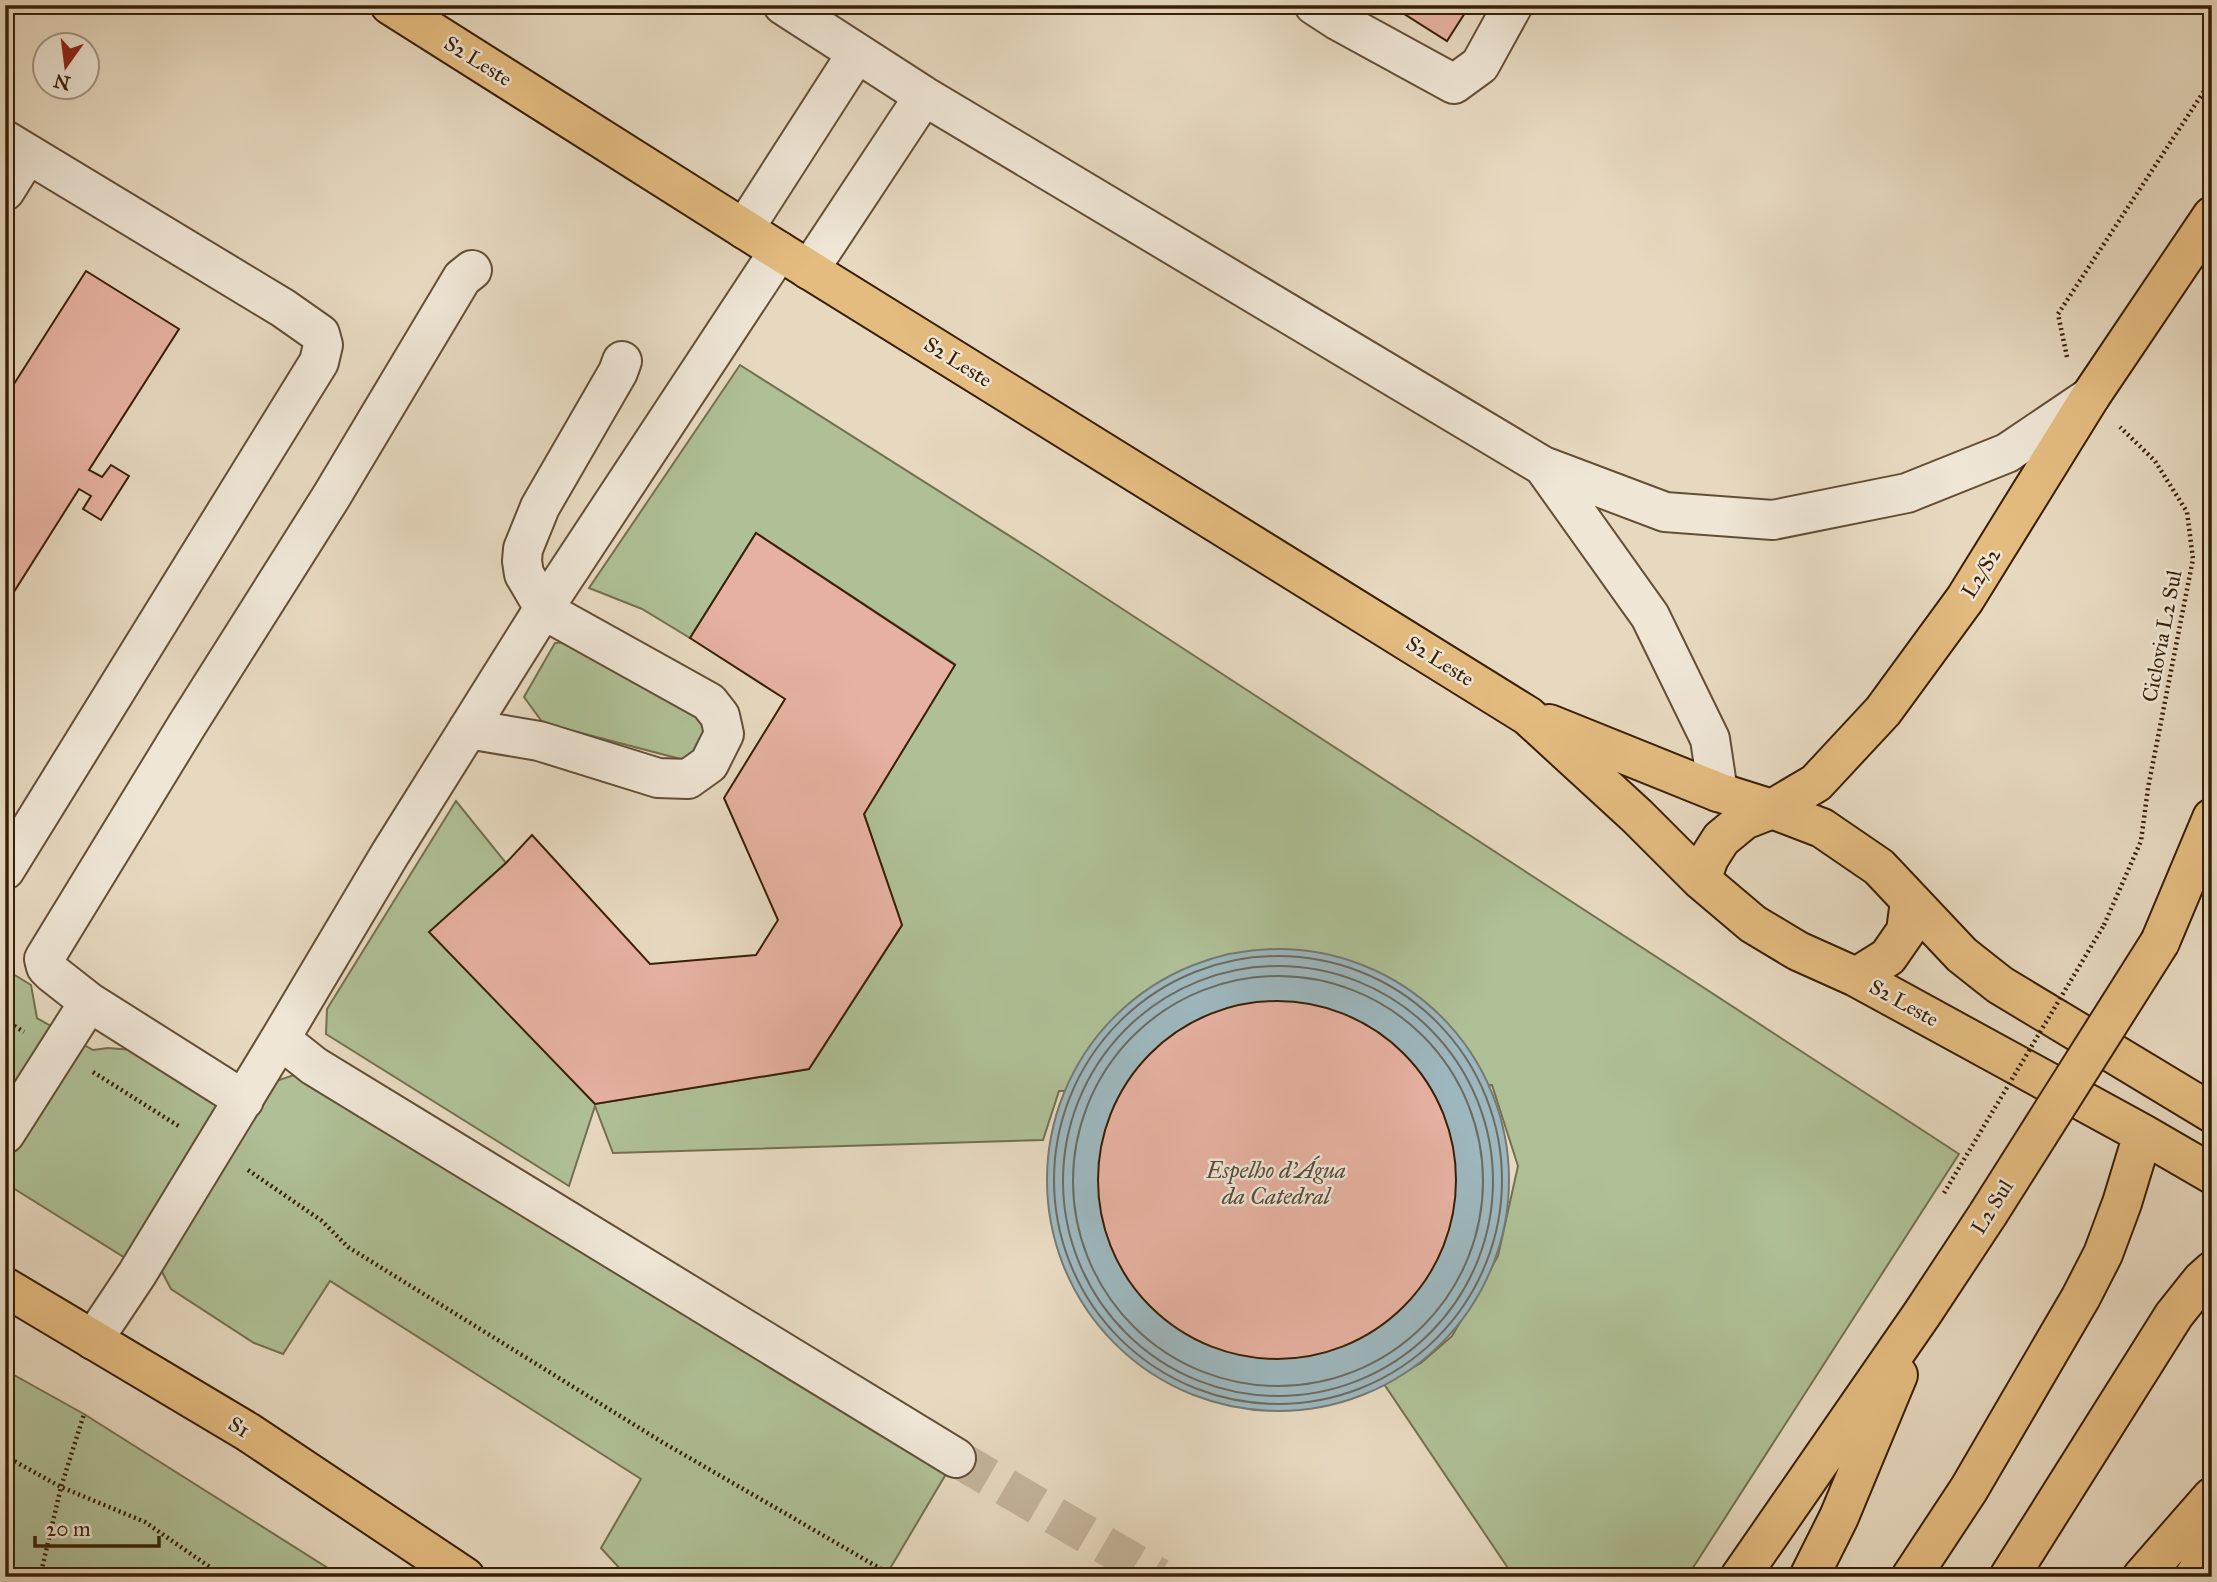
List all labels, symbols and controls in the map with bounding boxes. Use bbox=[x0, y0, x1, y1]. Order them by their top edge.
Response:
street label: S2 Leste bbox=[439, 30, 517, 92]
north arrow bbox=[32, 32, 102, 102]
text: N bbox=[51, 69, 73, 95]
street label: S2 Leste bbox=[919, 331, 997, 393]
street label: L2/S2 bbox=[1956, 543, 2007, 603]
street label: Ciclovia L2 Sul bbox=[2136, 568, 2188, 704]
street label: S2 Leste bbox=[1401, 630, 1479, 692]
street label: S2 Leste bbox=[1865, 973, 1943, 1033]
water label: Espelho d'Água da Catedral bbox=[1205, 1155, 1346, 1210]
street label: L2 Sul bbox=[1965, 1175, 2019, 1239]
street label: S1 bbox=[224, 1411, 254, 1443]
scale bar bbox=[35, 1505, 159, 1549]
text: 20 m bbox=[46, 1516, 91, 1542]

